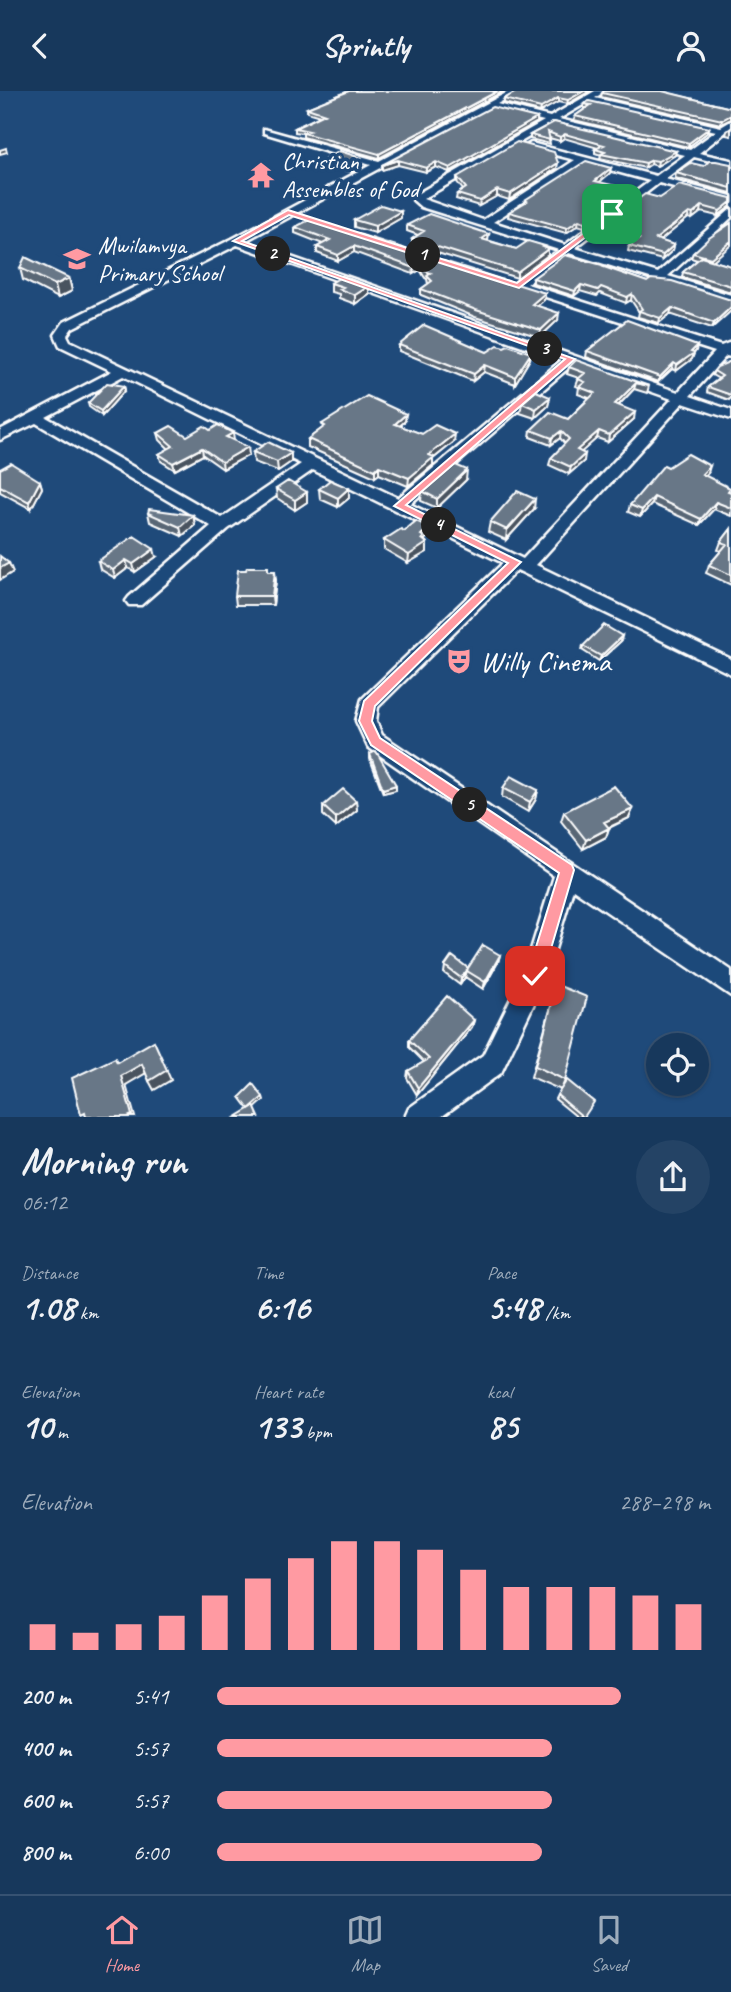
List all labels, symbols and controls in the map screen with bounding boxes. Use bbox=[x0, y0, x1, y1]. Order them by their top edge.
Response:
text: Sprintly bbox=[322, 25, 409, 66]
icon: back bbox=[21, 27, 59, 65]
icon: person bbox=[672, 27, 710, 65]
place label: Christian Assembles of God bbox=[282, 146, 422, 204]
temple icon: Christian Assembles of God bbox=[246, 160, 276, 190]
pin bbox=[582, 184, 642, 244]
icon: arrive bbox=[593, 195, 631, 233]
place label: Mwilamvya Primary School bbox=[98, 230, 225, 288]
pin: 2 bbox=[256, 237, 290, 271]
pin: 1 bbox=[406, 237, 440, 273]
text: 2 bbox=[268, 241, 277, 265]
text: 1 bbox=[418, 242, 427, 266]
school or university icon: Mwilamvya Primary School bbox=[62, 244, 92, 274]
pin: 3 bbox=[528, 331, 562, 367]
text: 3 bbox=[540, 336, 549, 360]
pin: 4 bbox=[422, 507, 457, 543]
text: 4 bbox=[434, 512, 443, 536]
place label: Willy Cinema bbox=[480, 642, 612, 680]
theatre icon: Willy Cinema bbox=[444, 646, 474, 676]
pin: 5 bbox=[452, 787, 488, 823]
text: 5 bbox=[465, 792, 474, 816]
pin bbox=[505, 946, 565, 1006]
icon: check bbox=[516, 957, 554, 995]
map controls bbox=[646, 1033, 709, 1096]
button: locate bbox=[646, 1033, 709, 1096]
text: Morning run bbox=[21, 1138, 187, 1185]
button: share bbox=[636, 1140, 710, 1214]
text: 06:12 bbox=[21, 1188, 67, 1217]
text: Distance bbox=[21, 1261, 78, 1285]
text: Time bbox=[254, 1261, 283, 1285]
text: Pace bbox=[487, 1261, 516, 1285]
text: 1.08 bbox=[21, 1285, 75, 1330]
text: 6:16 bbox=[254, 1285, 310, 1330]
text: 5:48 bbox=[487, 1285, 541, 1330]
text: km bbox=[75, 1301, 98, 1325]
text: /km bbox=[541, 1301, 570, 1325]
text: Elevation bbox=[21, 1380, 79, 1404]
text: Heart rate bbox=[254, 1380, 323, 1404]
text: kcal bbox=[487, 1380, 512, 1404]
text: 10 bbox=[21, 1404, 53, 1449]
text: 133 bbox=[254, 1404, 301, 1449]
text: 85 bbox=[487, 1404, 518, 1449]
text: m bbox=[53, 1420, 68, 1444]
text: bpm bbox=[301, 1420, 332, 1444]
text: Elevation bbox=[21, 1488, 92, 1517]
text: 288–298 m bbox=[619, 1488, 710, 1517]
text: 200 m bbox=[21, 1682, 71, 1711]
text: 5:41 bbox=[133, 1682, 169, 1711]
text: 400 m bbox=[21, 1734, 71, 1763]
text: 5:57 bbox=[133, 1734, 169, 1763]
text: 600 m bbox=[21, 1786, 71, 1815]
text: 5:57 bbox=[133, 1786, 169, 1815]
text: 800 m bbox=[21, 1838, 71, 1867]
text: 6:00 bbox=[133, 1838, 169, 1867]
tab: Home bbox=[103, 1911, 141, 1977]
tab: Map bbox=[346, 1911, 384, 1977]
tab: Saved bbox=[590, 1911, 628, 1977]

